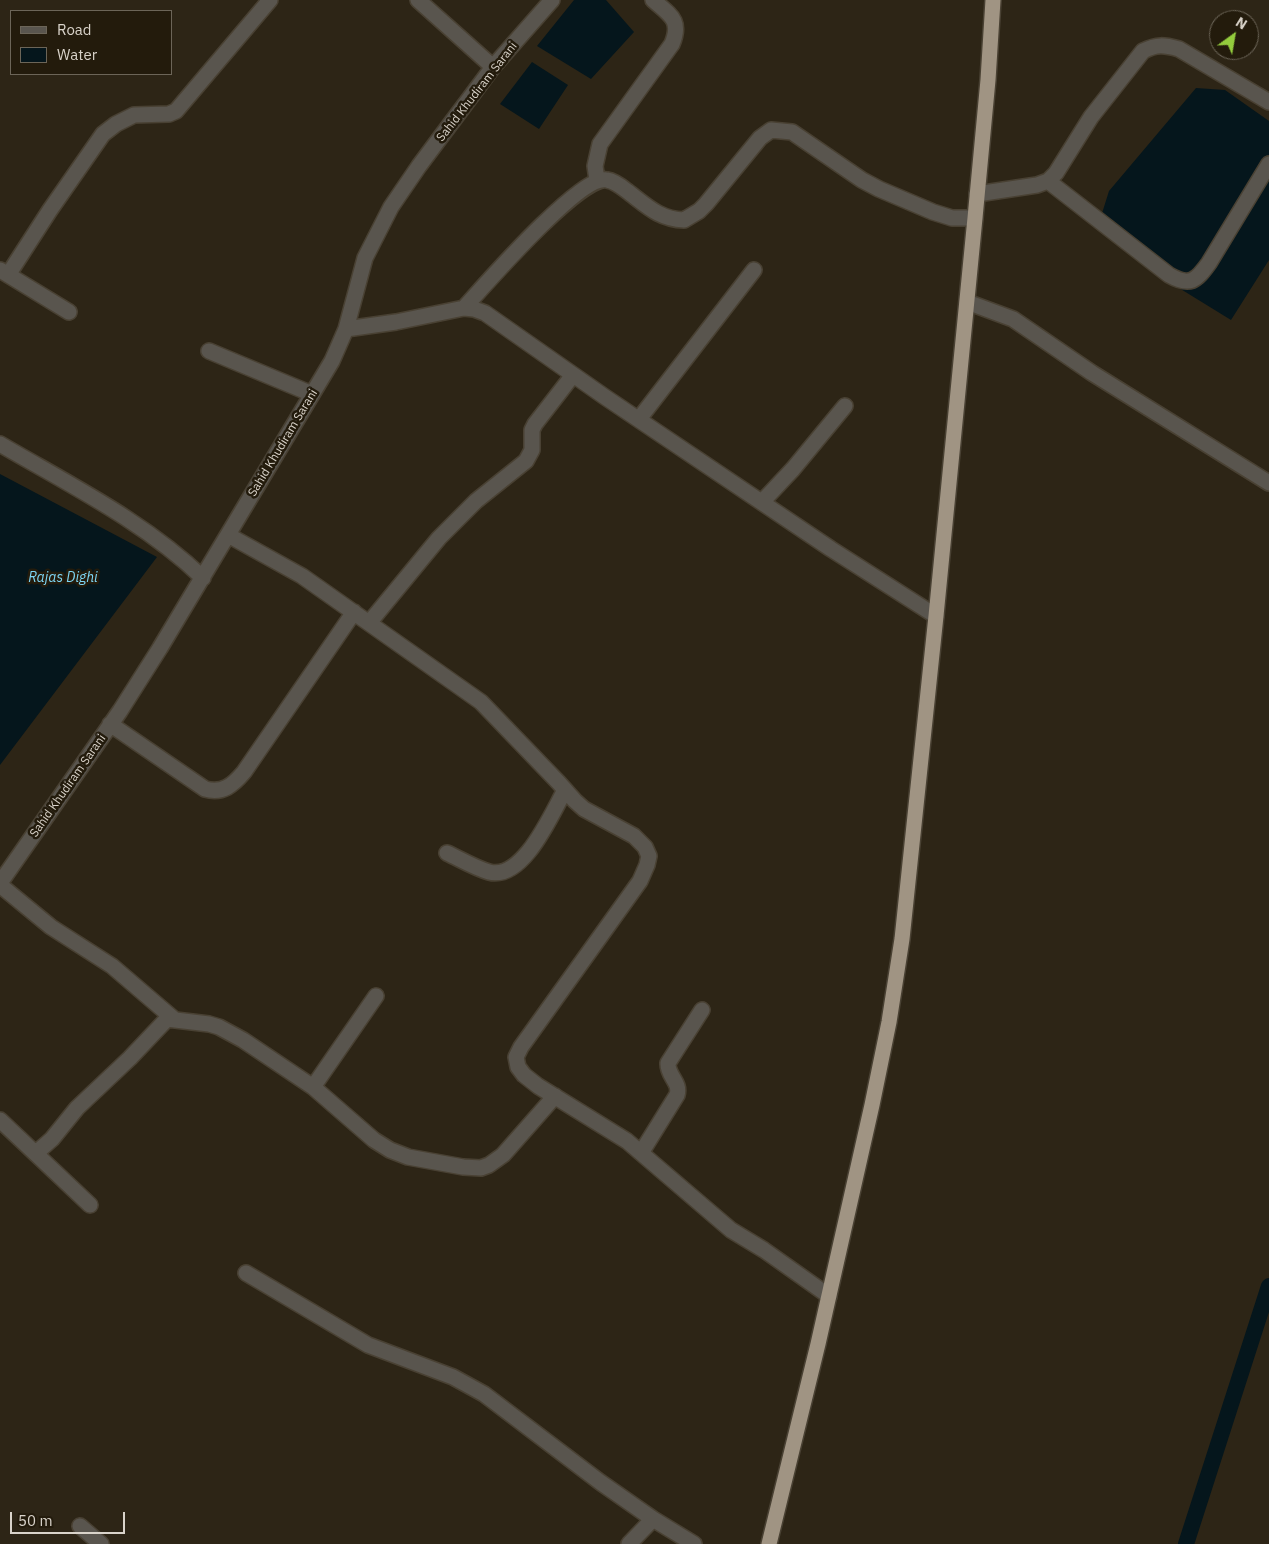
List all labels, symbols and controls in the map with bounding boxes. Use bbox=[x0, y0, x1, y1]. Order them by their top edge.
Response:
legend bbox=[10, 10, 172, 75]
north arrow bbox=[1209, 10, 1259, 60]
text: N bbox=[1232, 13, 1250, 33]
text: Road bbox=[57, 20, 92, 39]
street label: Sahid Khudiram Sarani bbox=[434, 39, 520, 145]
text: Water bbox=[57, 45, 97, 64]
street label: Sahid Khudiram Sarani bbox=[245, 387, 321, 499]
water label: Rajas Dighi bbox=[28, 570, 98, 586]
street label: Sahid Khudiram Sarani bbox=[27, 732, 109, 840]
scale bar bbox=[12, 1502, 128, 1534]
text: 50 m bbox=[18, 1511, 53, 1530]

